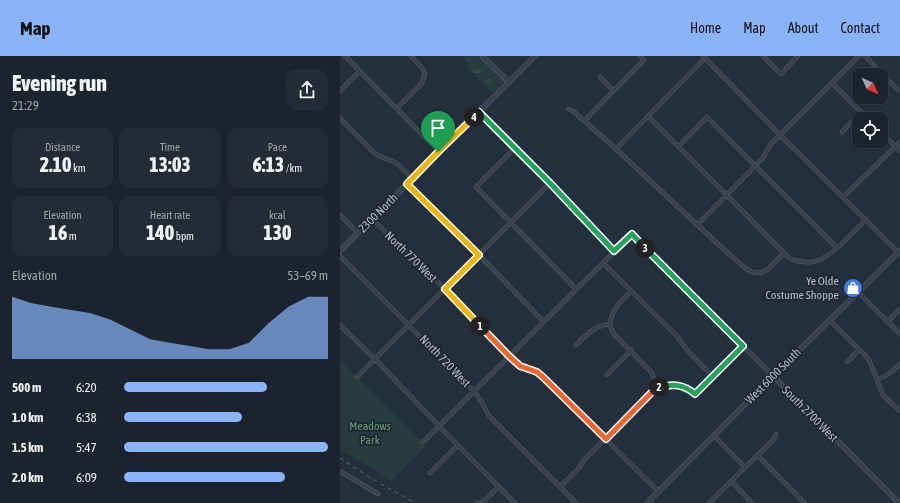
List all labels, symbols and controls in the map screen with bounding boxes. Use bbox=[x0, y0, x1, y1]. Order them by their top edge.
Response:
text: Map bbox=[20, 17, 51, 39]
text: Home bbox=[690, 20, 721, 36]
text: Map bbox=[743, 20, 766, 36]
text: About bbox=[788, 20, 819, 36]
text: Contact bbox=[841, 20, 880, 36]
north arrow bbox=[852, 68, 888, 104]
map controls bbox=[852, 68, 888, 148]
button: share bbox=[286, 69, 328, 111]
text: Evening run bbox=[12, 70, 107, 96]
text: 21:29 bbox=[12, 98, 39, 113]
pin: 4 bbox=[464, 107, 484, 127]
pin bbox=[421, 111, 455, 152]
text: 4 bbox=[471, 111, 477, 123]
button: locate bbox=[852, 112, 888, 148]
icon: arrive bbox=[427, 117, 449, 139]
text: Distance bbox=[45, 141, 80, 153]
text: Time bbox=[160, 141, 180, 153]
text: Pace bbox=[268, 141, 287, 153]
text: 2.10 bbox=[40, 153, 71, 176]
text: 13:03 bbox=[149, 153, 191, 176]
text: 6:13 bbox=[252, 153, 284, 176]
text: km bbox=[71, 162, 86, 174]
text: /km bbox=[284, 162, 302, 174]
street label: 2300 North bbox=[356, 191, 400, 235]
text: Elevation bbox=[44, 209, 82, 221]
text: Heart rate bbox=[150, 209, 190, 221]
text: kcal bbox=[269, 209, 286, 221]
text: 16 bbox=[49, 221, 67, 244]
text: 140 bbox=[146, 221, 174, 244]
text: 130 bbox=[263, 221, 291, 244]
street label: North 770 West bbox=[382, 229, 440, 286]
text: m bbox=[67, 230, 77, 242]
text: bpm bbox=[174, 230, 194, 242]
pin: 3 bbox=[635, 238, 655, 258]
text: 3 bbox=[642, 242, 648, 254]
text: Elevation bbox=[12, 268, 57, 283]
text: 53–69 m bbox=[287, 268, 328, 283]
place label: Ye Olde Costume Shoppe bbox=[765, 274, 839, 302]
shop icon: Ye Olde Costume Shoppe bbox=[842, 277, 864, 299]
pin: 1 bbox=[470, 316, 490, 336]
text: 1 bbox=[477, 320, 483, 332]
street label: North 720 West bbox=[417, 332, 474, 390]
street label: West 6000 South bbox=[742, 345, 804, 407]
pin: 2 bbox=[649, 377, 669, 397]
text: 500 m bbox=[12, 380, 41, 395]
text: 6:20 bbox=[76, 380, 97, 395]
text: 2 bbox=[656, 381, 662, 393]
street label: South 2700 West bbox=[779, 383, 841, 445]
text: 1.0 km bbox=[12, 410, 43, 425]
text: 6:38 bbox=[76, 410, 97, 425]
park label: Meadows Park bbox=[349, 419, 391, 447]
text: 1.5 km bbox=[12, 440, 43, 455]
text: 5:47 bbox=[76, 440, 97, 455]
text: 2.0 km bbox=[12, 470, 43, 485]
text: 6:09 bbox=[76, 470, 97, 485]

